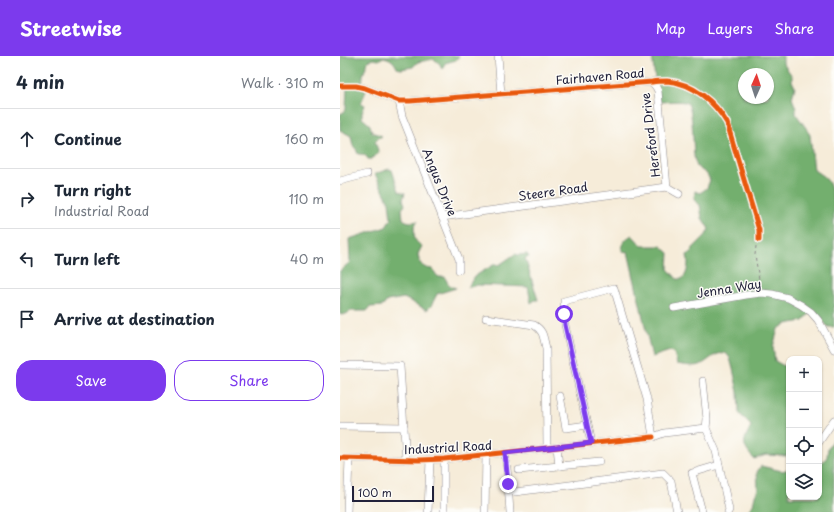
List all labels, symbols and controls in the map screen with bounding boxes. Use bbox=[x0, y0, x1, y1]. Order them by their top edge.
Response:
text: Streetwise bbox=[20, 14, 122, 42]
text: Map bbox=[656, 18, 686, 39]
text: Layers bbox=[708, 18, 753, 39]
text: Share bbox=[775, 18, 814, 39]
street label: Fairhaven Road bbox=[555, 63, 645, 89]
north arrow bbox=[738, 68, 774, 104]
text: 4 min bbox=[16, 69, 64, 95]
text: Walk · 310 m bbox=[241, 73, 324, 92]
street label: Hereford Drive bbox=[636, 91, 664, 178]
text: Continue bbox=[54, 127, 122, 150]
icon: ahead bbox=[16, 128, 38, 150]
text: 160 m bbox=[285, 129, 324, 148]
street label: Angus Drive bbox=[418, 145, 462, 219]
street label: Steere Road bbox=[517, 177, 589, 205]
text: Turn right bbox=[54, 178, 131, 201]
icon: right bbox=[16, 188, 38, 210]
text: 110 m bbox=[289, 189, 324, 208]
text: Industrial Road bbox=[54, 201, 149, 220]
text: Turn left bbox=[54, 247, 120, 270]
icon: left bbox=[16, 248, 38, 270]
text: 40 m bbox=[290, 249, 324, 268]
street label: Jenna Way bbox=[695, 274, 763, 302]
route start bbox=[555, 305, 573, 323]
text: Arrive at destination bbox=[54, 307, 215, 330]
icon: arrive bbox=[16, 308, 38, 330]
map controls bbox=[786, 356, 822, 500]
button: + bbox=[786, 356, 822, 392]
button: Save bbox=[16, 360, 166, 401]
button: Share bbox=[174, 360, 324, 401]
button: − bbox=[786, 392, 822, 428]
button: locate bbox=[786, 428, 822, 464]
street label: Industrial Road bbox=[404, 436, 492, 458]
button: layers bbox=[786, 464, 822, 500]
route end bbox=[499, 475, 517, 493]
scale bar bbox=[352, 484, 434, 503]
text: 100 m bbox=[358, 484, 392, 501]

